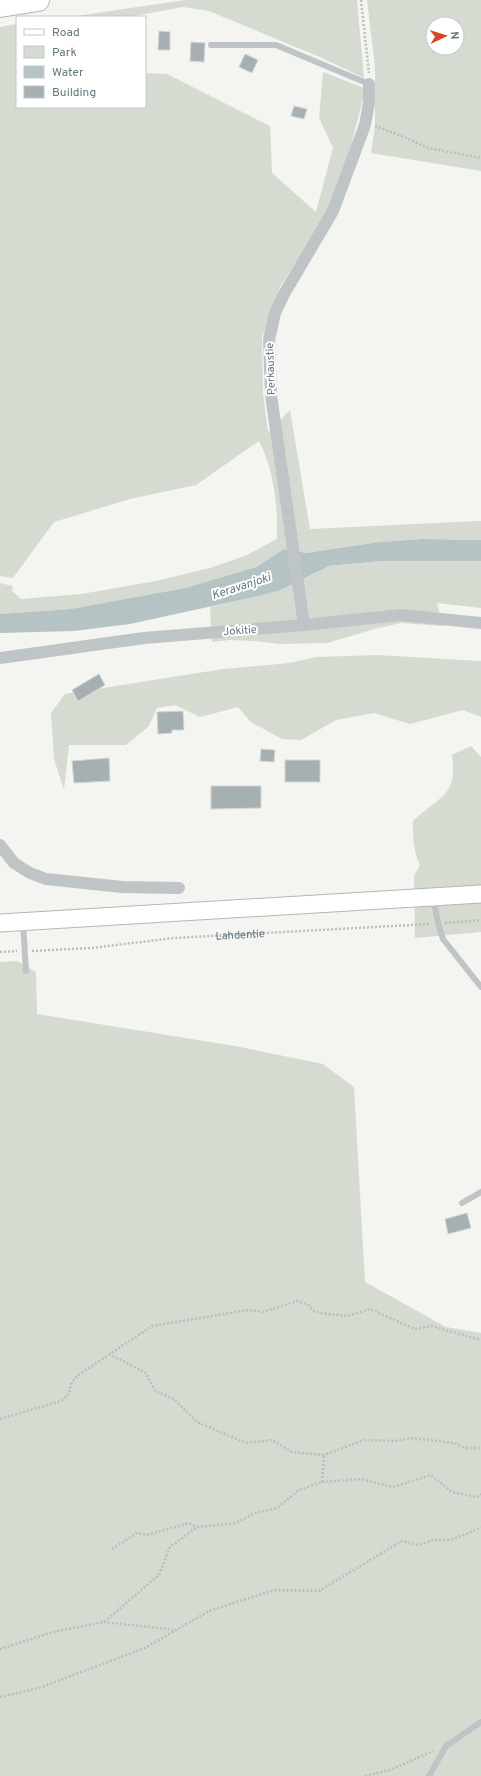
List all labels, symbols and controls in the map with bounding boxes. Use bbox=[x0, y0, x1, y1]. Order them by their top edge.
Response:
legend bbox=[16, 16, 146, 108]
north arrow bbox=[425, 16, 465, 56]
text: Road bbox=[52, 25, 80, 41]
text: N bbox=[447, 31, 461, 40]
text: Park bbox=[52, 45, 77, 61]
text: Water bbox=[52, 65, 84, 81]
text: Building bbox=[52, 85, 96, 101]
street label: Perkaustie bbox=[263, 342, 279, 395]
water label: Keravanjoki bbox=[210, 570, 274, 604]
street label: Jokitie bbox=[223, 623, 257, 639]
street label: Lahdentie bbox=[215, 927, 265, 944]

